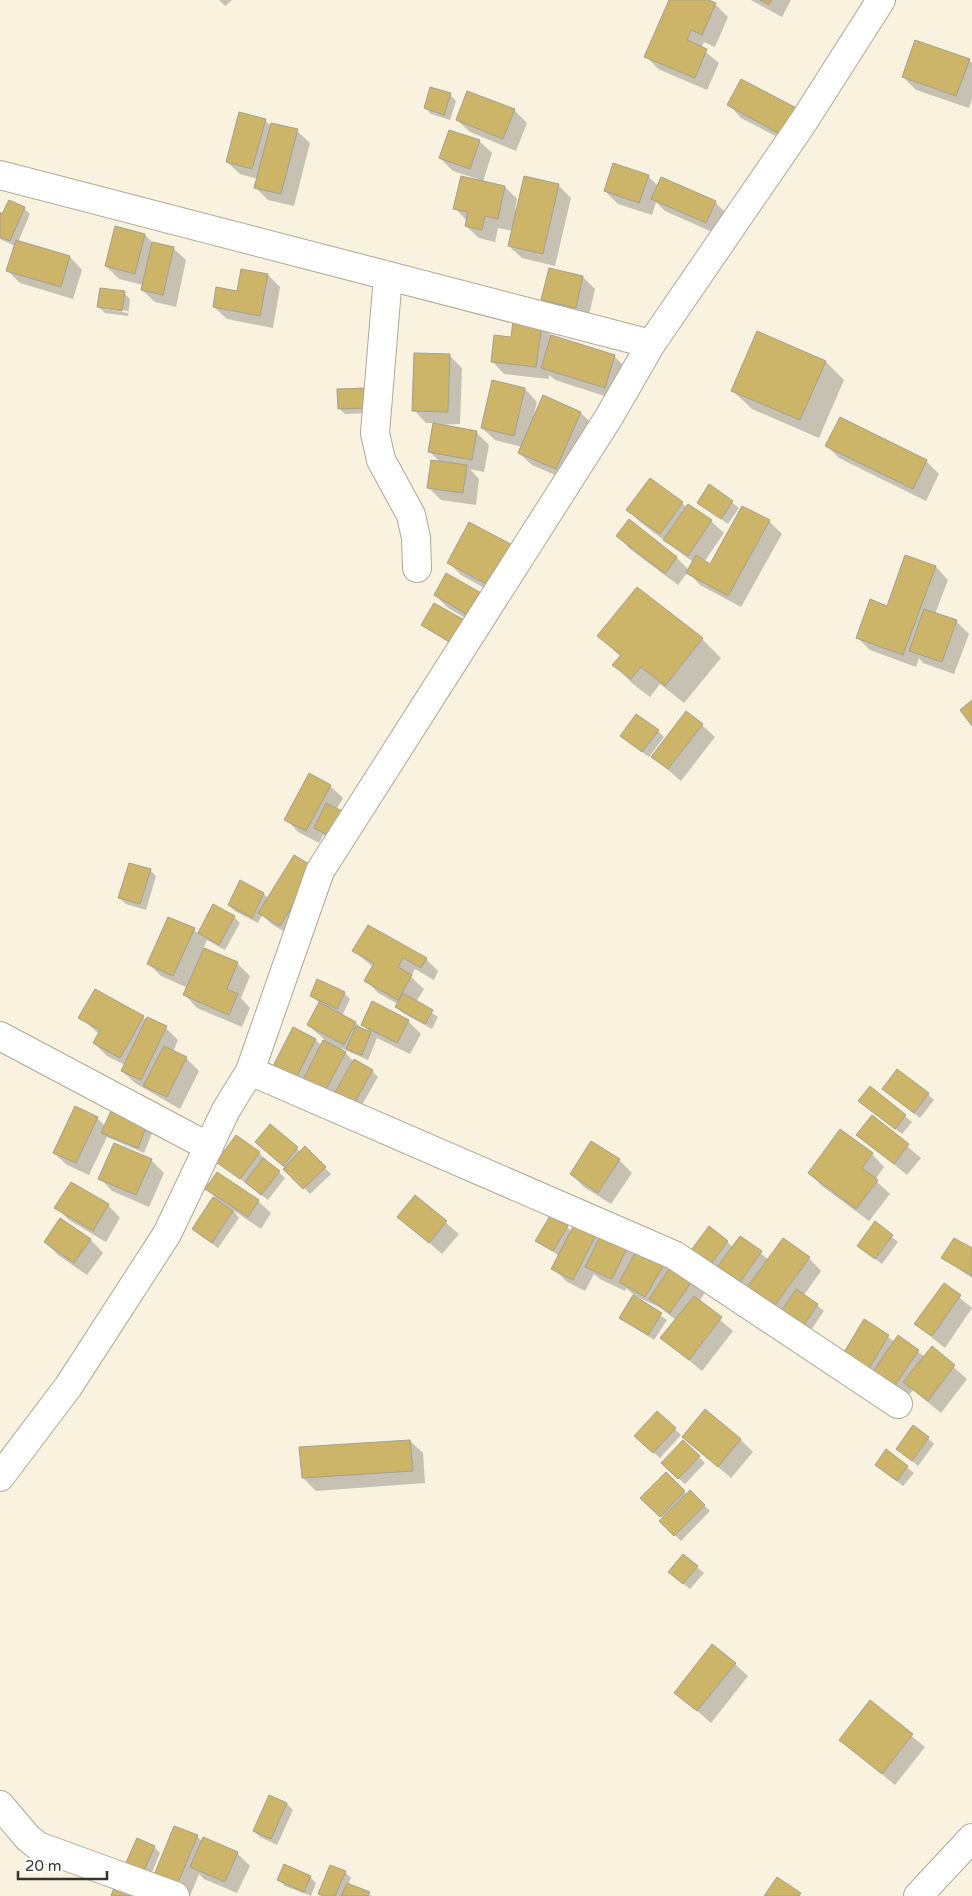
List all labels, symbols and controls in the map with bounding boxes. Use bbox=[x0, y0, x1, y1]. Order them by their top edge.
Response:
scale bar bbox=[18, 1848, 106, 1880]
text: 20 m bbox=[25, 1857, 62, 1875]

